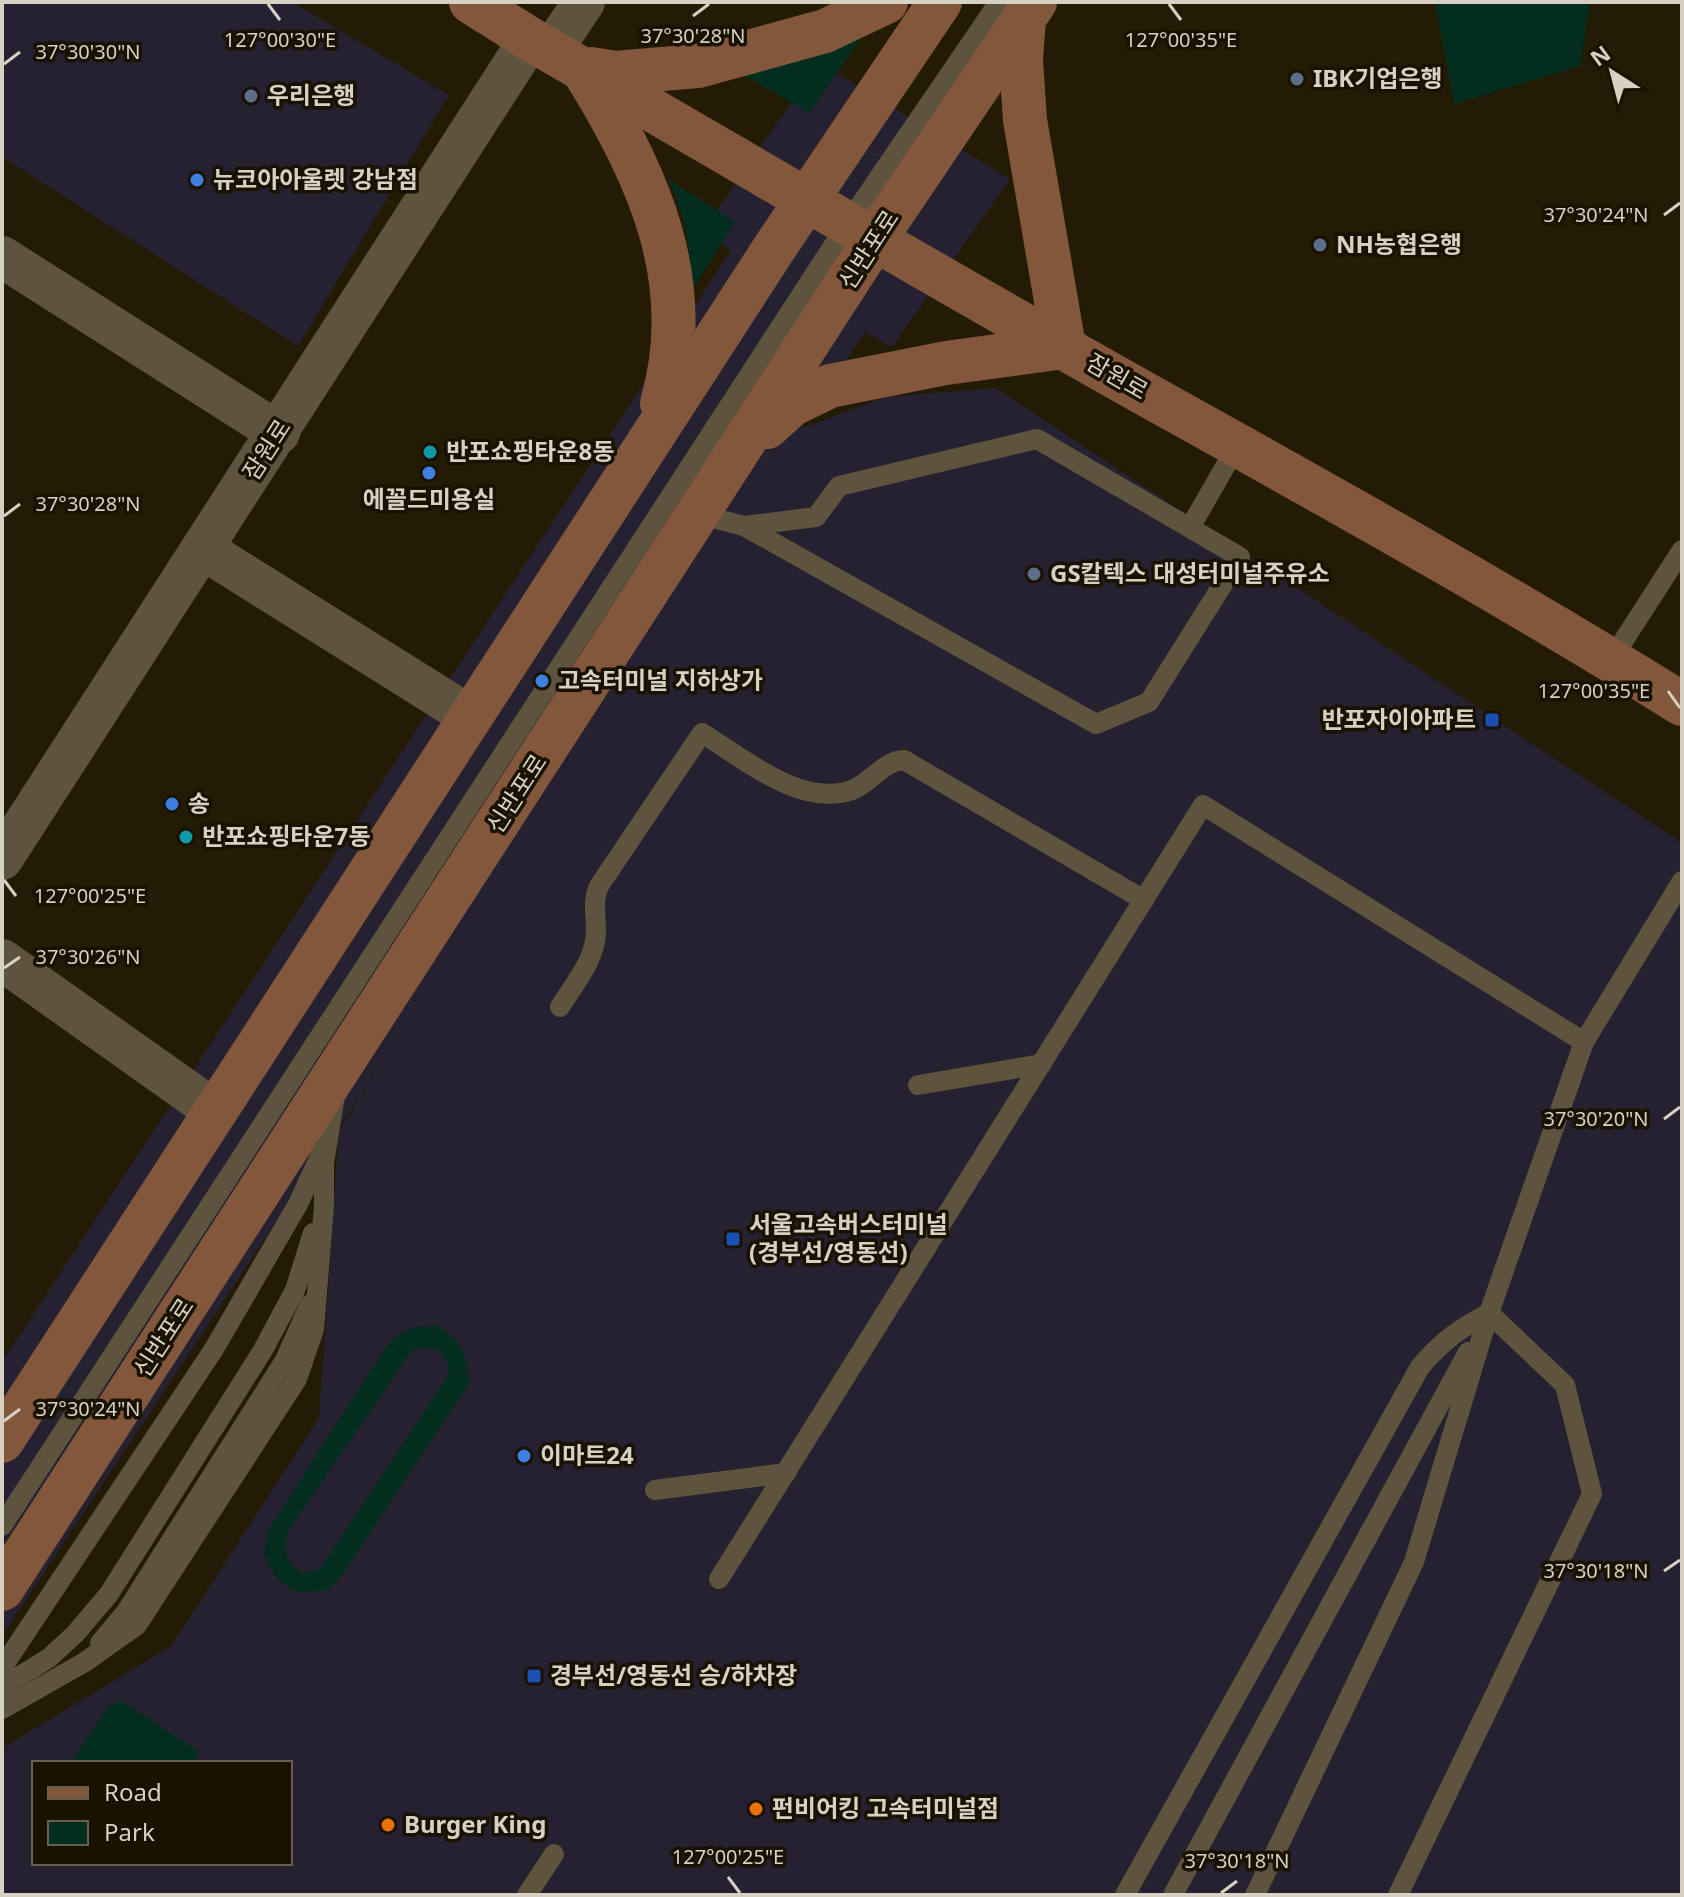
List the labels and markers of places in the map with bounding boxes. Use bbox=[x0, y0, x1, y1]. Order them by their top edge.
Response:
place label: IBK기업은행 bbox=[1313, 61, 1443, 94]
marker: IBK기업은행 bbox=[1288, 70, 1306, 88]
place label: 우리은행 bbox=[267, 78, 355, 111]
marker: 우리은행 bbox=[242, 87, 260, 105]
place label: 뉴코아아울렛 강남점 bbox=[213, 162, 418, 195]
marker: 뉴코아아울렛 강남점 bbox=[188, 171, 206, 189]
place label: NH농협은행 bbox=[1336, 227, 1462, 260]
marker: NH농협은행 bbox=[1311, 236, 1329, 254]
place label: 반포쇼핑타운8동 bbox=[446, 434, 614, 467]
marker: 반포쇼핑타운8동 bbox=[421, 443, 439, 461]
marker: 에꼴드미용실 bbox=[420, 464, 438, 482]
place label: 에꼴드미용실 bbox=[363, 482, 495, 515]
place label: GS칼텍스 대성터미널주유소 bbox=[1050, 556, 1330, 589]
marker: GS칼텍스 대성터미널주유소 bbox=[1025, 565, 1043, 583]
place label: 고속터미널 지하상가 bbox=[558, 663, 763, 696]
marker: 고속터미널 지하상가 bbox=[533, 672, 551, 690]
place label: 반포자이아파트 bbox=[1321, 702, 1476, 735]
marker: 반포자이아파트 bbox=[1483, 711, 1501, 729]
place label: 송 bbox=[188, 786, 210, 819]
marker: 송 bbox=[163, 795, 181, 813]
place label: 반포쇼핑타운7동 bbox=[202, 819, 370, 852]
marker: 반포쇼핑타운7동 bbox=[177, 828, 195, 846]
place label: 서울고속버스터미널 (경부선/영동선) bbox=[749, 1207, 948, 1268]
marker: 서울고속버스터미널 (경부선/영동선) bbox=[724, 1230, 742, 1248]
place label: 이마트24 bbox=[540, 1438, 634, 1471]
marker: 이마트24 bbox=[515, 1447, 533, 1465]
place label: 경부선/영동선 승/하차장 bbox=[550, 1658, 797, 1691]
marker: 경부선/영동선 승/하차장 bbox=[525, 1667, 543, 1685]
place label: 펀비어킹 고속터미널점 bbox=[772, 1791, 999, 1824]
marker: 펀비어킹 고속터미널점 bbox=[747, 1800, 765, 1818]
place label: Burger King bbox=[404, 1807, 546, 1840]
marker: Burger King bbox=[379, 1816, 397, 1834]

